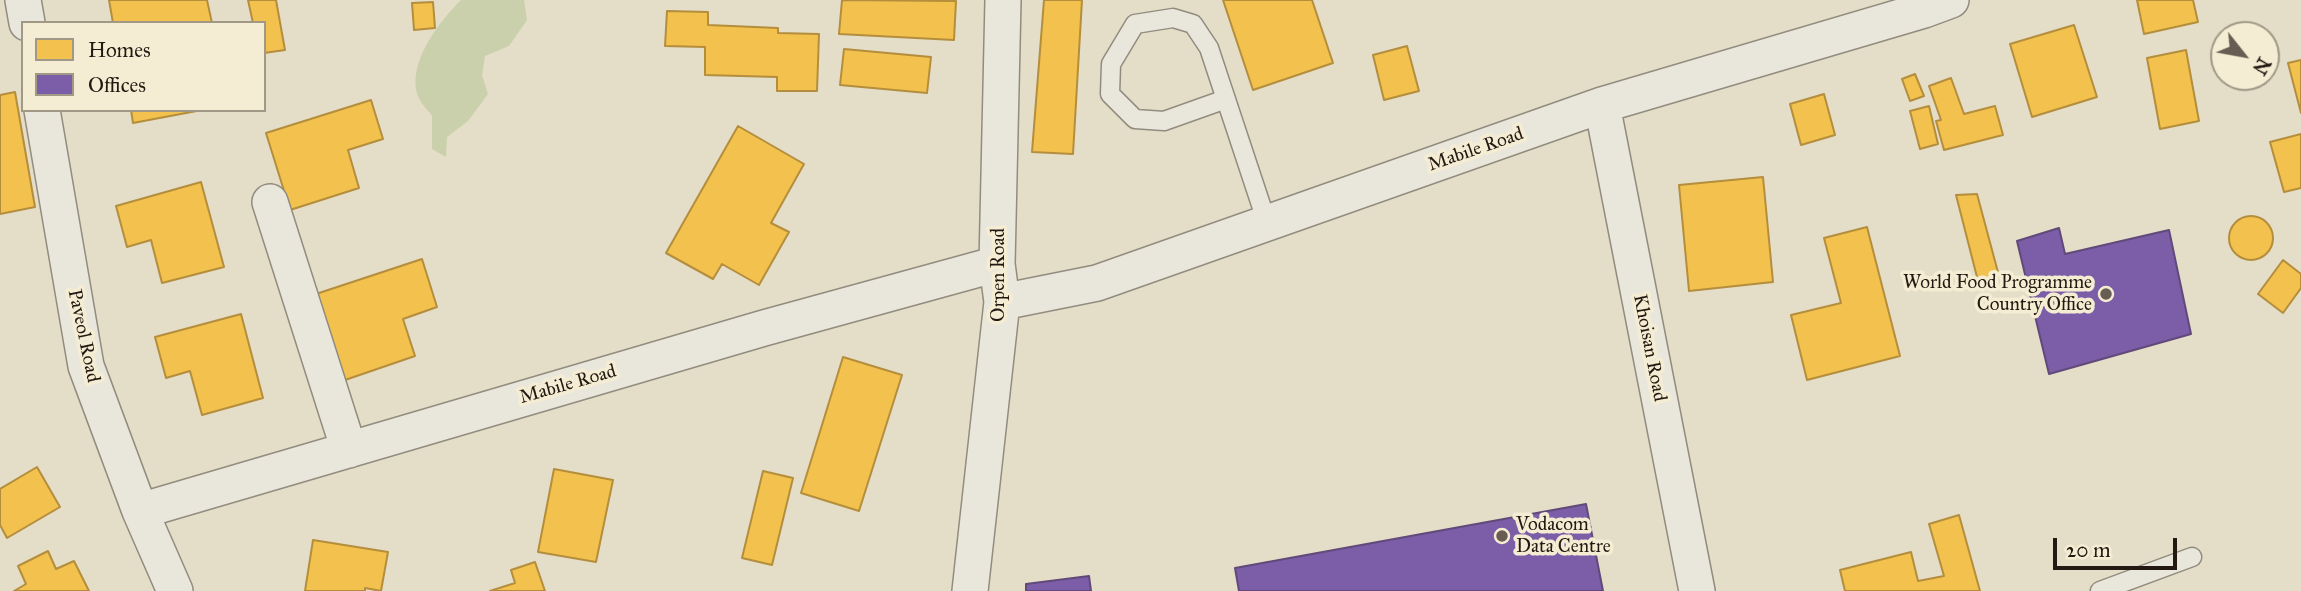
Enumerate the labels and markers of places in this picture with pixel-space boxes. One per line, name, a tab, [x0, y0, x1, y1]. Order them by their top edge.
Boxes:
place label: World Food Programme Country Office	[1903, 272, 2092, 316]
marker: World Food Programme Country Office	[2098, 286, 2114, 302]
place label: Vodacom Data Centre	[1516, 514, 1611, 558]
marker: Vodacom Data Centre	[1494, 528, 1510, 544]

